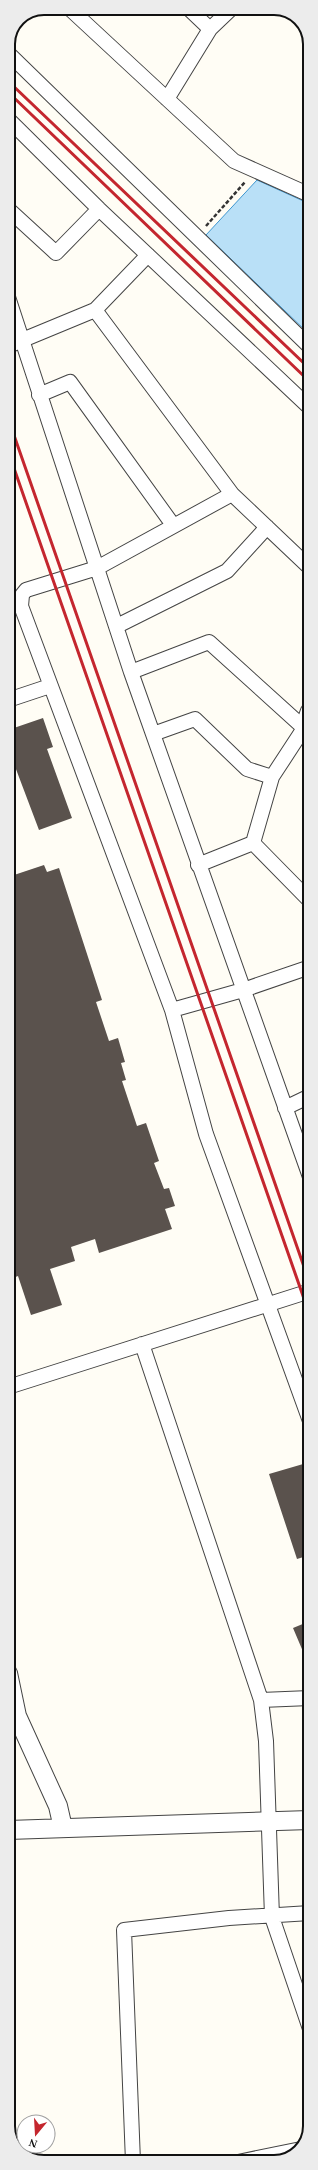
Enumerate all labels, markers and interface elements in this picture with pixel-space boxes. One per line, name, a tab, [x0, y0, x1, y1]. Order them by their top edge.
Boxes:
north arrow	[16, 2114, 56, 2154]
text: N	[27, 2137, 39, 2150]

